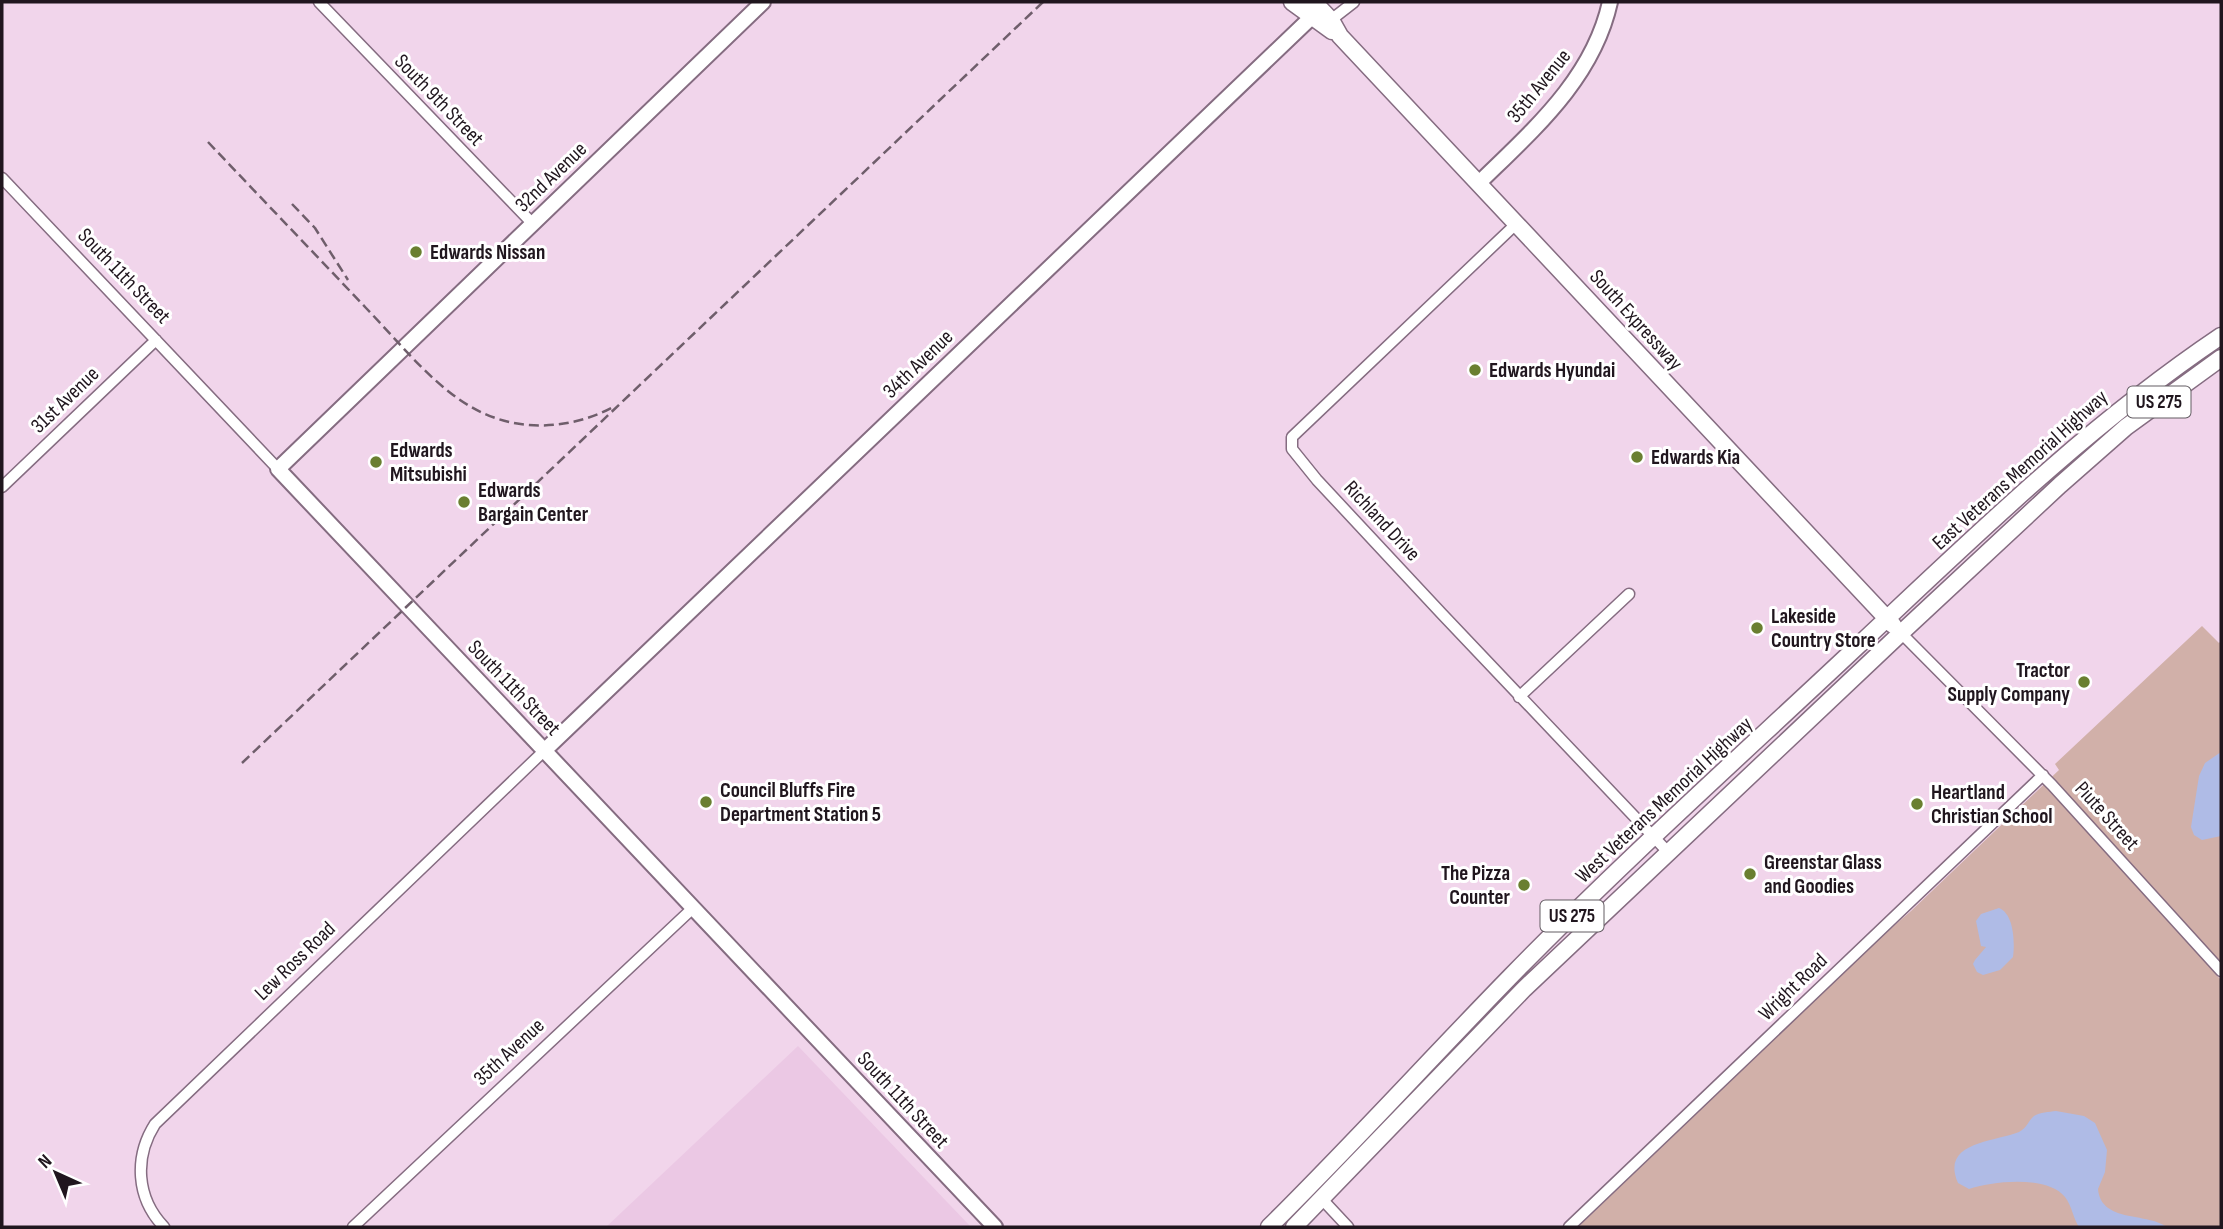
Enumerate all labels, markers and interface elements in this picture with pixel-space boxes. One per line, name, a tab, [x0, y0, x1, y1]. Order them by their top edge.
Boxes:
street label: 35th Avenue	[1502, 44, 1576, 128]
street label: South 9th Street	[389, 49, 489, 151]
street label: 32nd Avenue	[510, 137, 592, 217]
street label: South 11th Street	[72, 223, 176, 329]
place label: Edwards Nissan	[430, 240, 545, 265]
marker: Edwards Nissan	[408, 244, 424, 260]
street label: South Expressway	[1584, 264, 1688, 376]
street label: 34th Avenue	[878, 325, 958, 403]
place label: Edwards Hyundai	[1489, 358, 1615, 383]
street label: 31st Avenue	[26, 362, 104, 438]
marker: Edwards Hyundai	[1467, 362, 1483, 378]
street label: East Veterans Memorial Highway	[1927, 385, 2113, 555]
road number: US 275	[2128, 386, 2190, 418]
place label: Edwards Mitsubishi	[390, 438, 467, 487]
place label: Edwards Kia	[1651, 445, 1740, 470]
marker: Edwards Kia	[1629, 449, 1645, 465]
marker: Edwards Mitsubishi	[368, 454, 384, 470]
street label: Richland Drive	[1339, 476, 1425, 566]
place label: Edwards Bargain Center	[478, 478, 589, 527]
marker: Edwards Bargain Center	[456, 494, 472, 510]
place label: Lakeside Country Store	[1771, 604, 1876, 653]
marker: Lakeside Country Store	[1749, 620, 1765, 636]
street label: South 11th Street	[462, 635, 566, 741]
place label: Tractor Supply Company	[1948, 658, 2071, 707]
marker: Tractor Supply Company	[2076, 674, 2092, 690]
street label: West Veterans Memorial Highway	[1570, 712, 1758, 888]
street label: Piute Street	[2070, 776, 2144, 856]
place label: Council Bluffs Fire Department Station 5	[720, 778, 881, 827]
place label: Heartland Christian School	[1931, 780, 2053, 829]
marker: Council Bluffs Fire Department Station 5	[698, 794, 714, 810]
marker: Heartland Christian School	[1909, 796, 1925, 812]
place label: Greenstar Glass and Goodies	[1764, 850, 1882, 899]
place label: The Pizza Counter	[1441, 861, 1511, 910]
marker: Greenstar Glass and Goodies	[1742, 866, 1758, 882]
marker: The Pizza Counter	[1516, 877, 1532, 893]
road number: US 275	[1540, 900, 1604, 932]
street label: Lew Ross Road	[249, 916, 341, 1006]
street label: Wright Road	[1754, 948, 1832, 1026]
street label: 35th Avenue	[469, 1013, 549, 1091]
street label: South 11th Street	[852, 1047, 954, 1153]
north arrow	[21, 1138, 91, 1208]
text: N	[34, 1150, 57, 1174]

